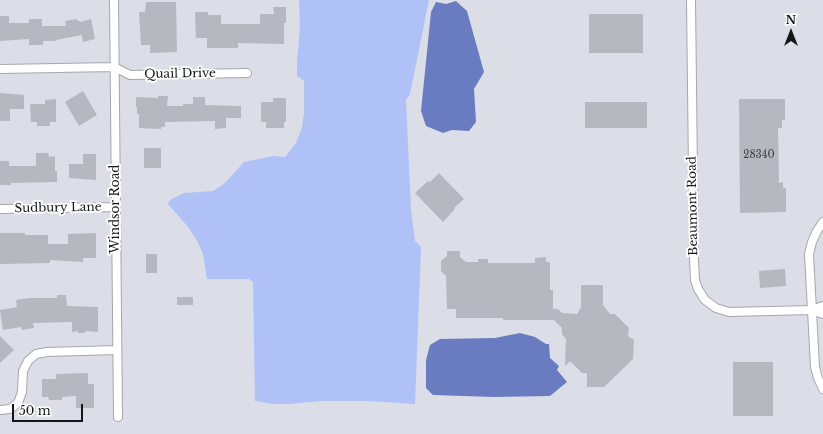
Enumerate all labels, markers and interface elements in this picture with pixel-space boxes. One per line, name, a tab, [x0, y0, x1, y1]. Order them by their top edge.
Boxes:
north arrow	[771, 12, 811, 52]
text: N	[786, 13, 796, 27]
street label: Quail Drive	[144, 66, 216, 82]
house number: 28340	[743, 149, 775, 161]
street label: Beaumont Road	[685, 156, 701, 256]
street label: Windsor Road	[109, 165, 123, 253]
street label: Sudbury Lane	[14, 200, 102, 216]
scale bar	[14, 396, 85, 422]
text: 50 m	[19, 403, 51, 418]

